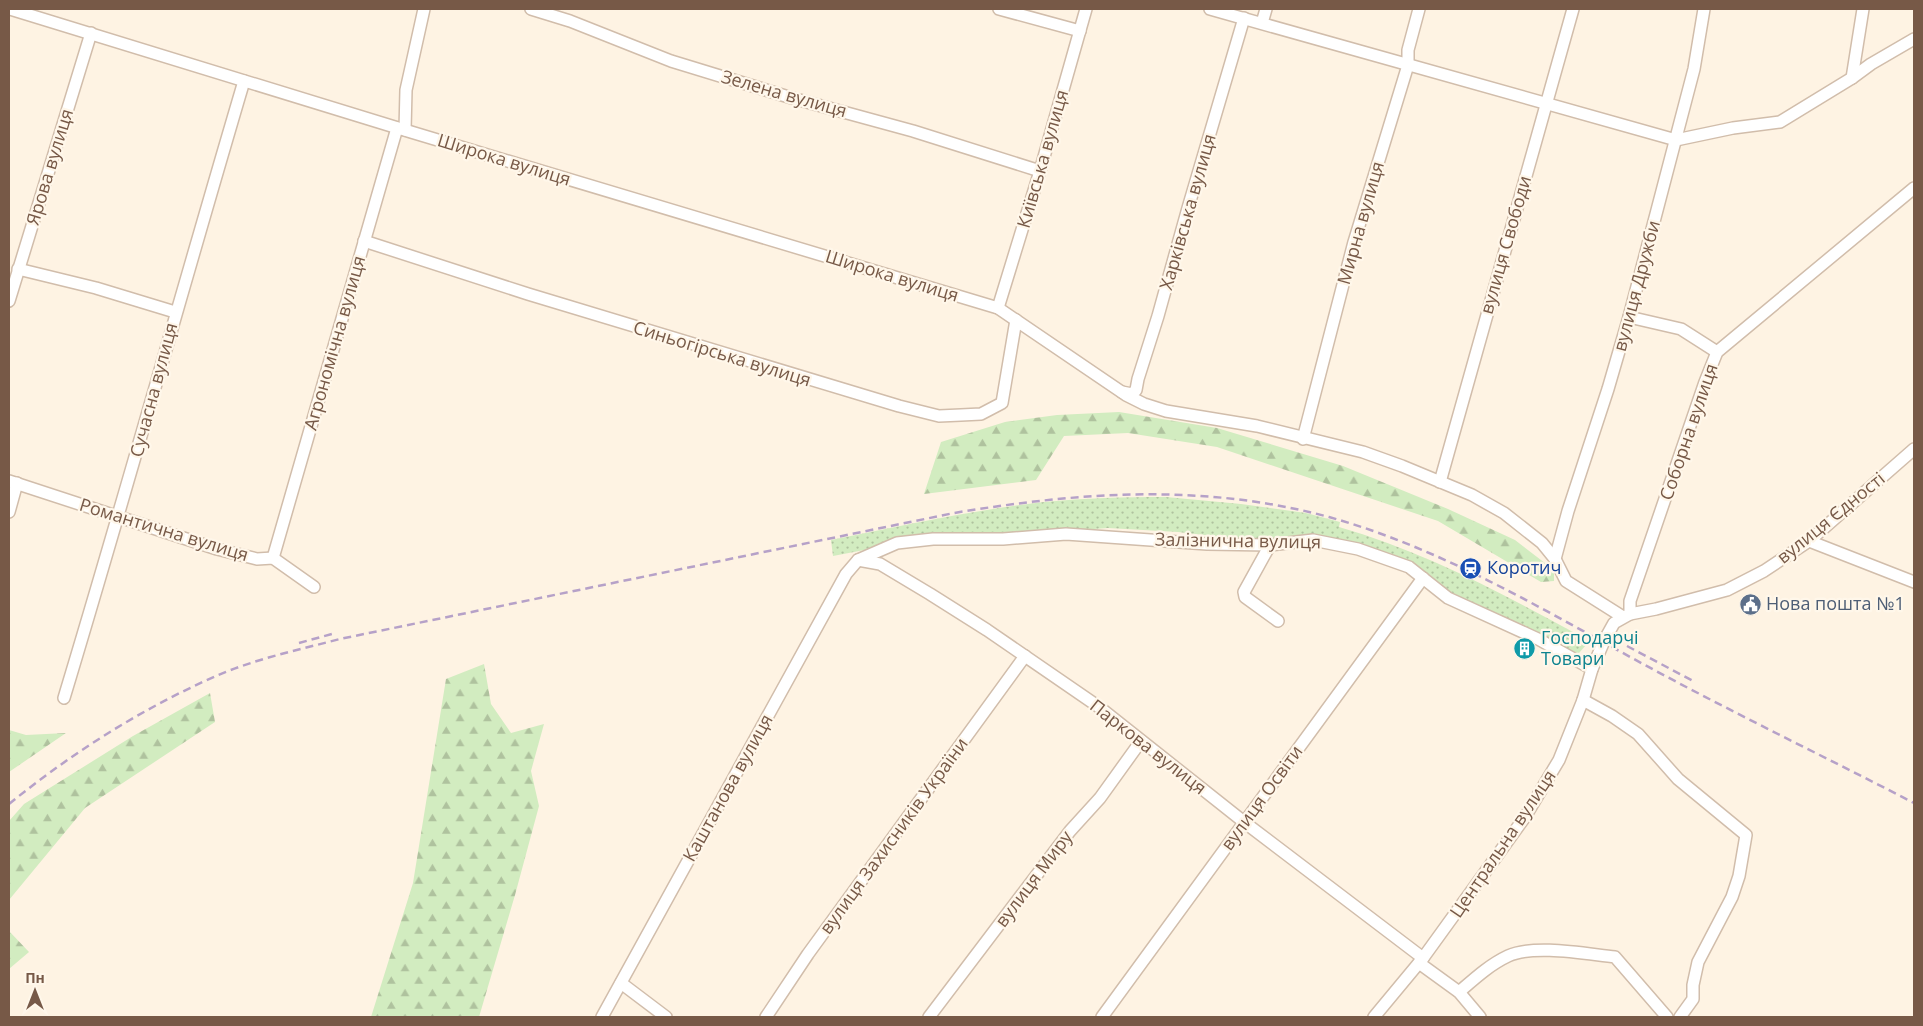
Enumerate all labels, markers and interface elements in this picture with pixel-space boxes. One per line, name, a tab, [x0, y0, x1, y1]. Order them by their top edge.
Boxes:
street label: Зелена вулиця	[719, 64, 850, 122]
street label: Київська вулиця	[1011, 87, 1073, 231]
street label: Ярова вулиця	[20, 106, 78, 228]
street label: Широка вулиця	[435, 127, 574, 191]
street label: Харківська вулиця	[1153, 131, 1221, 292]
street label: Мирна вулиця	[1331, 158, 1389, 287]
street label: вулиця Свободи	[1474, 173, 1536, 317]
street label: вулиця Дружби	[1607, 218, 1665, 354]
street label: Широка вулиця	[823, 243, 962, 307]
street label: Агрономічна вулиця	[298, 253, 370, 433]
street label: Синьогірська вулиця	[631, 315, 814, 391]
street label: Сучасна вулиця	[124, 320, 183, 460]
street label: Соборна вулиця	[1653, 360, 1723, 503]
street label: вулиця Єдності	[1771, 466, 1889, 568]
street label: Романтична вулиця	[77, 492, 252, 566]
street label: Залізнична вулиця	[1155, 527, 1321, 553]
place label: Коротич	[1487, 555, 1562, 579]
station icon: Коротич	[1459, 556, 1483, 580]
place label: Нова пошта №1	[1766, 591, 1905, 615]
public building icon: Нова пошта №1	[1738, 592, 1762, 616]
place label: Господарчі Товари	[1541, 625, 1639, 670]
building icon: Господарчі Товари	[1513, 636, 1537, 660]
street label: Паркова вулиця	[1085, 693, 1212, 799]
street label: Каштанова вулиця	[677, 710, 778, 866]
street label: вулиця Захисників України	[814, 732, 973, 939]
street label: вулиця Освіти	[1215, 740, 1307, 855]
street label: Центральна вулиця	[1444, 765, 1561, 922]
street label: вулиця Миру	[989, 825, 1078, 931]
north arrow	[10, 966, 60, 1016]
text: Пн	[25, 968, 45, 987]

